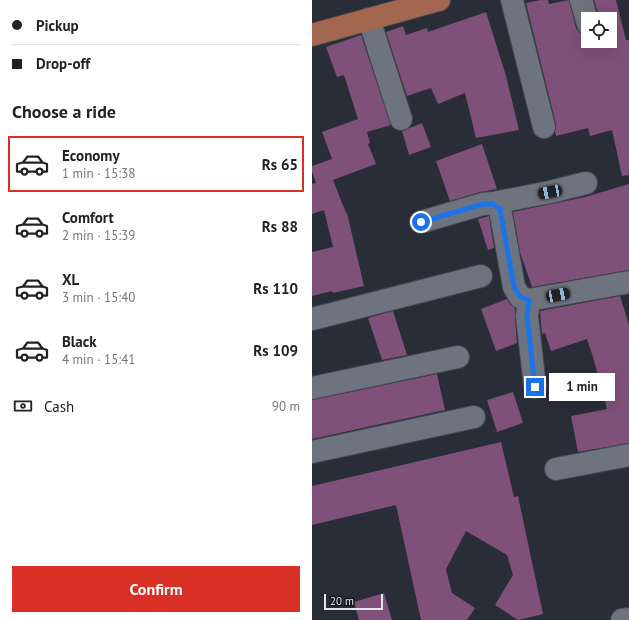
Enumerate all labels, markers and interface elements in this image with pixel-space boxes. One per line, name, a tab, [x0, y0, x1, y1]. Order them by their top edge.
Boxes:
map controls	[581, 12, 617, 48]
button: locate	[581, 12, 617, 48]
text: Pickup	[36, 16, 79, 35]
text: Drop-off	[36, 54, 90, 73]
text: Choose a ride	[12, 100, 116, 123]
icon: car	[14, 146, 50, 182]
text: Economy	[62, 146, 120, 165]
text: Rs 65	[262, 155, 298, 174]
text: 1 min · 15:38	[62, 165, 135, 182]
car	[537, 184, 563, 200]
icon: car	[14, 208, 50, 244]
text: Comfort	[62, 208, 114, 227]
route start	[412, 213, 430, 231]
text: Rs 88	[262, 217, 298, 236]
text: 2 min · 15:39	[62, 227, 135, 244]
icon: car	[14, 270, 50, 306]
text: XL	[62, 270, 79, 289]
text: Rs 110	[253, 279, 298, 298]
car	[545, 287, 571, 303]
text: 3 min · 15:40	[62, 289, 135, 306]
icon: car	[14, 332, 50, 368]
text: Black	[62, 332, 97, 351]
text: Rs 109	[253, 341, 298, 360]
text: 4 min · 15:41	[62, 351, 135, 368]
callout: 1 min	[549, 373, 615, 401]
route end	[526, 378, 544, 396]
text: 1 min	[566, 378, 598, 395]
icon: cash	[12, 395, 34, 417]
text: Cash	[44, 397, 74, 416]
text: 90 m	[272, 398, 300, 415]
button: Confirm	[12, 566, 300, 612]
scale bar	[324, 592, 383, 611]
text: 20 m	[330, 594, 354, 608]

